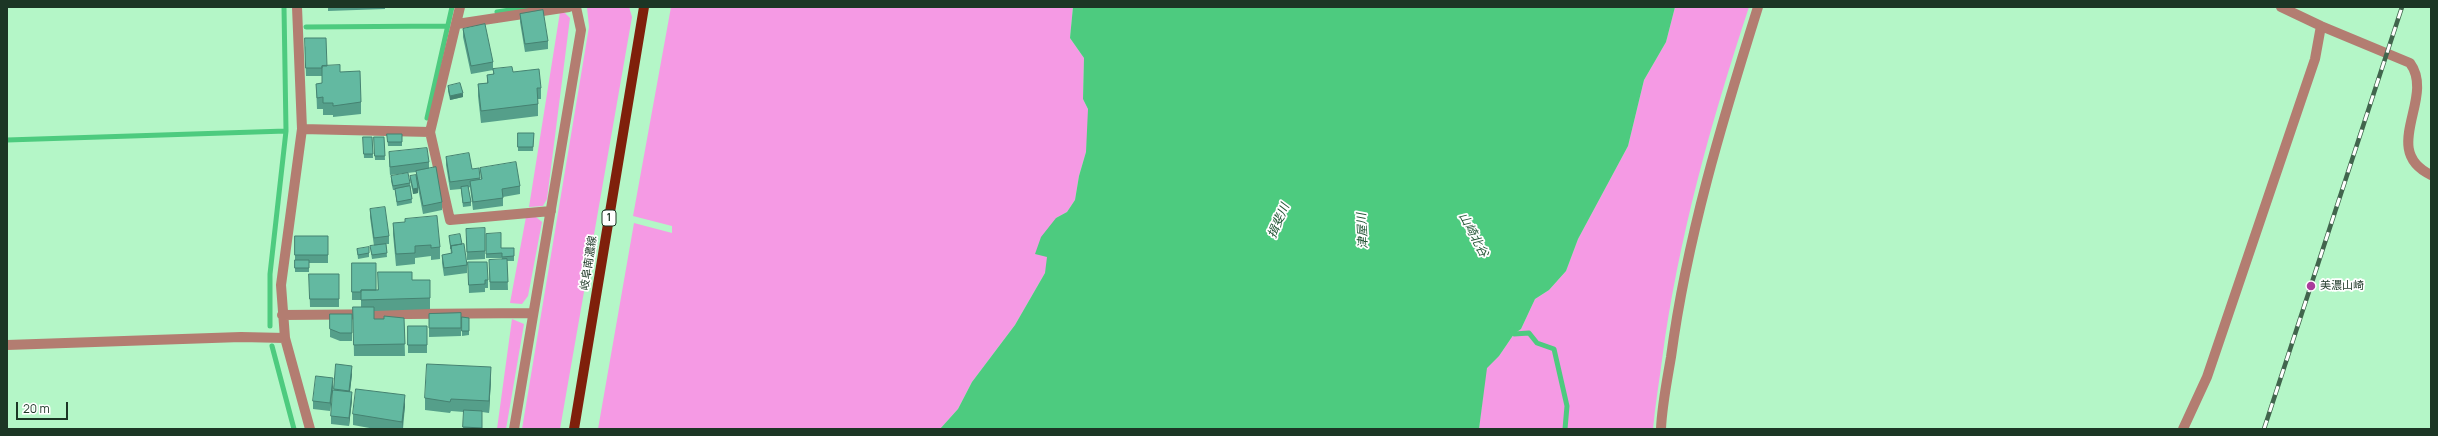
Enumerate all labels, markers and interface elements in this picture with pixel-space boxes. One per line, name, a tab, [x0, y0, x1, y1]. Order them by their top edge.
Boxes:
water label: 揖斐川	[1265, 202, 1293, 240]
road number: 1	[602, 210, 616, 226]
water label: 山崎北谷	[1455, 210, 1491, 260]
water label: 津屋川	[1355, 213, 1371, 249]
street label: 岐阜南濃線	[578, 235, 600, 291]
place label: 美濃山崎	[2320, 279, 2364, 293]
marker: 美濃山崎	[2305, 280, 2317, 292]
scale bar	[18, 394, 70, 420]
text: 20 m	[23, 400, 50, 417]

